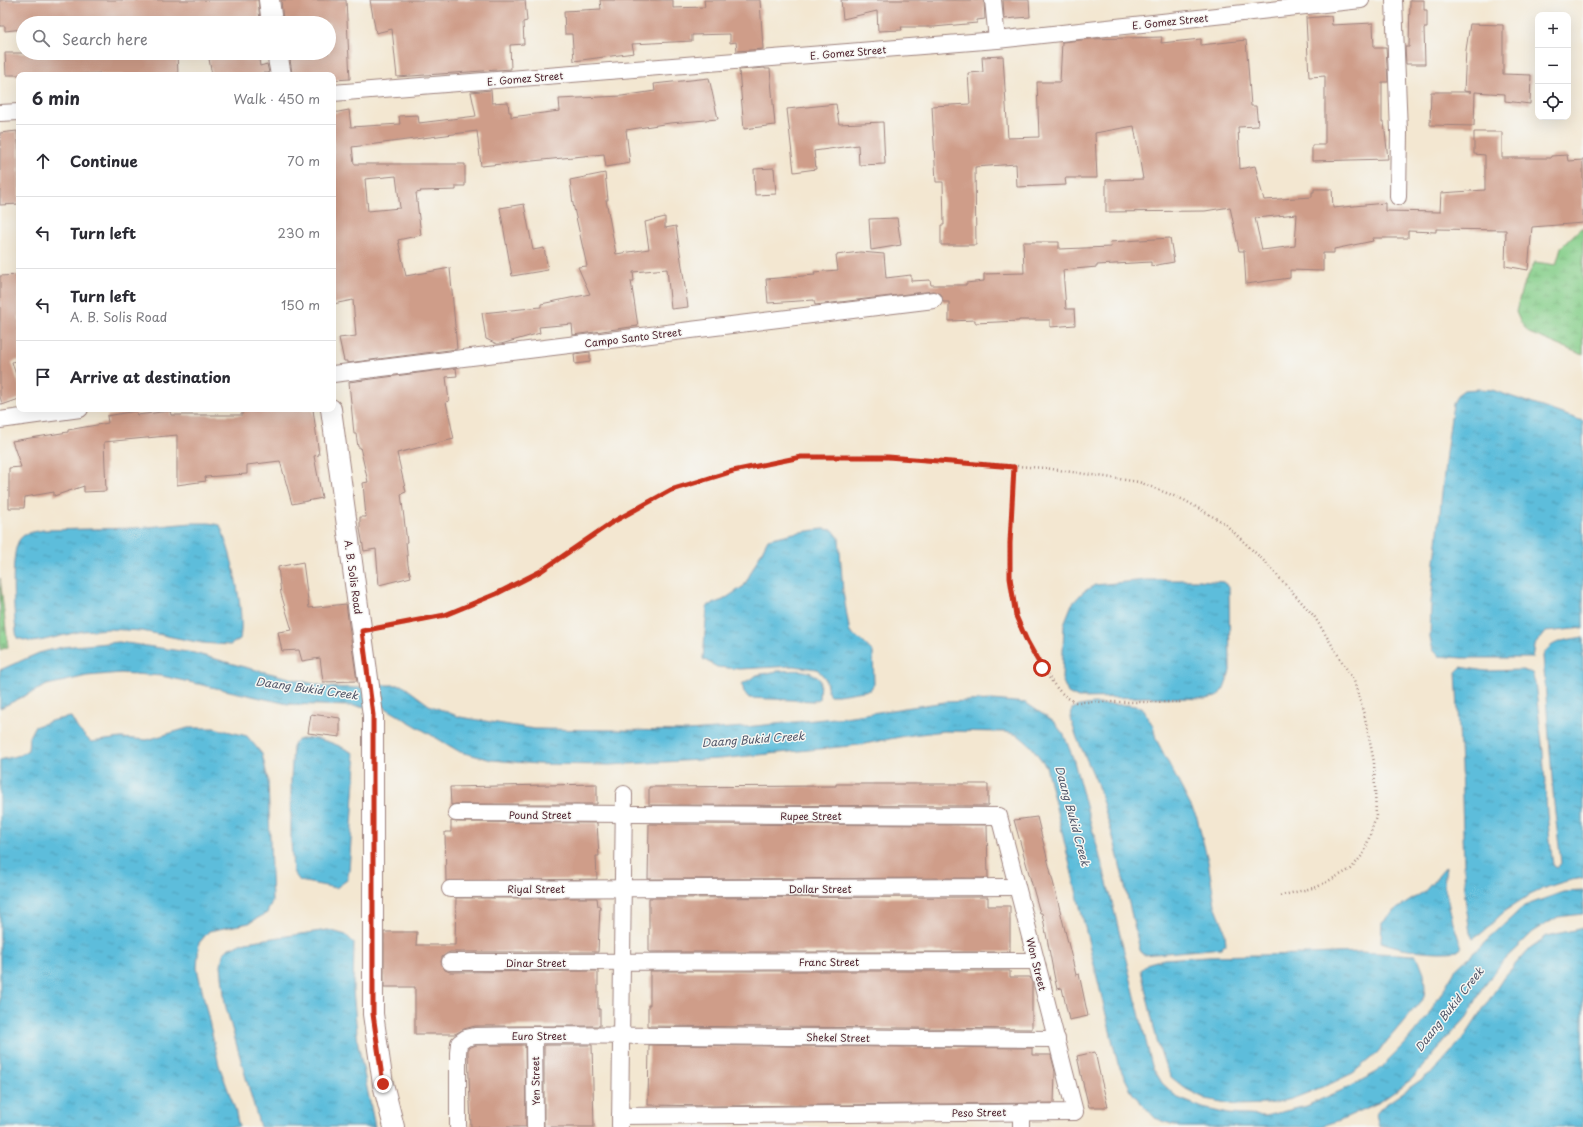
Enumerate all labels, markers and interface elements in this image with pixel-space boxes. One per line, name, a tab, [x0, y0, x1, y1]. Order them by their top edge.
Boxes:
street label: E. Gomez Street	[1131, 10, 1209, 32]
map controls	[1535, 12, 1571, 120]
button: +	[1535, 12, 1571, 48]
search box	[16, 16, 336, 60]
icon: search	[30, 27, 52, 49]
text: Search here	[62, 27, 148, 50]
street label: E. Gomez Street	[809, 41, 887, 63]
button: −	[1535, 48, 1571, 84]
street label: E. Gomez Street	[486, 67, 564, 89]
button: locate	[1535, 84, 1571, 120]
text: 6 min	[32, 85, 80, 111]
text: Walk · 450 m	[234, 89, 320, 108]
text: Continue	[70, 149, 138, 172]
icon: ahead	[32, 150, 54, 172]
text: 70 m	[287, 151, 320, 170]
text: Turn left	[70, 221, 136, 244]
icon: left	[32, 222, 54, 244]
text: 230 m	[278, 223, 320, 242]
text: Turn left	[70, 284, 136, 307]
icon: left	[32, 294, 54, 316]
text: 150 m	[281, 295, 320, 314]
text: A. B. Solis Road	[70, 307, 167, 326]
street label: Campo Santo Street	[584, 324, 682, 350]
text: Arrive at destination	[70, 365, 231, 388]
icon: arrive	[32, 366, 54, 388]
street label: A. B. Solis Road	[341, 539, 367, 615]
route start	[1033, 659, 1051, 677]
water label: Daang Bukid Creek	[255, 672, 361, 704]
water label: Daang Bukid Creek	[701, 727, 806, 751]
water label: Daang Bukid Creek	[1051, 764, 1095, 869]
street label: Pound Street	[509, 807, 571, 822]
street label: Rupee Street	[780, 808, 842, 823]
street label: Riyal Street	[507, 881, 565, 897]
street label: Dollar Street	[788, 881, 852, 896]
street label: Won Street	[1023, 936, 1051, 992]
street label: Franc Street	[799, 954, 859, 969]
street label: Dinar Street	[506, 955, 566, 970]
water label: Daang Bukid Creek	[1411, 962, 1488, 1055]
street label: Euro Street	[512, 1028, 566, 1043]
street label: Shekel Street	[806, 1029, 870, 1045]
street label: Yen Street	[527, 1056, 543, 1106]
route end	[374, 1075, 392, 1093]
street label: Peso Street	[952, 1104, 1006, 1120]

